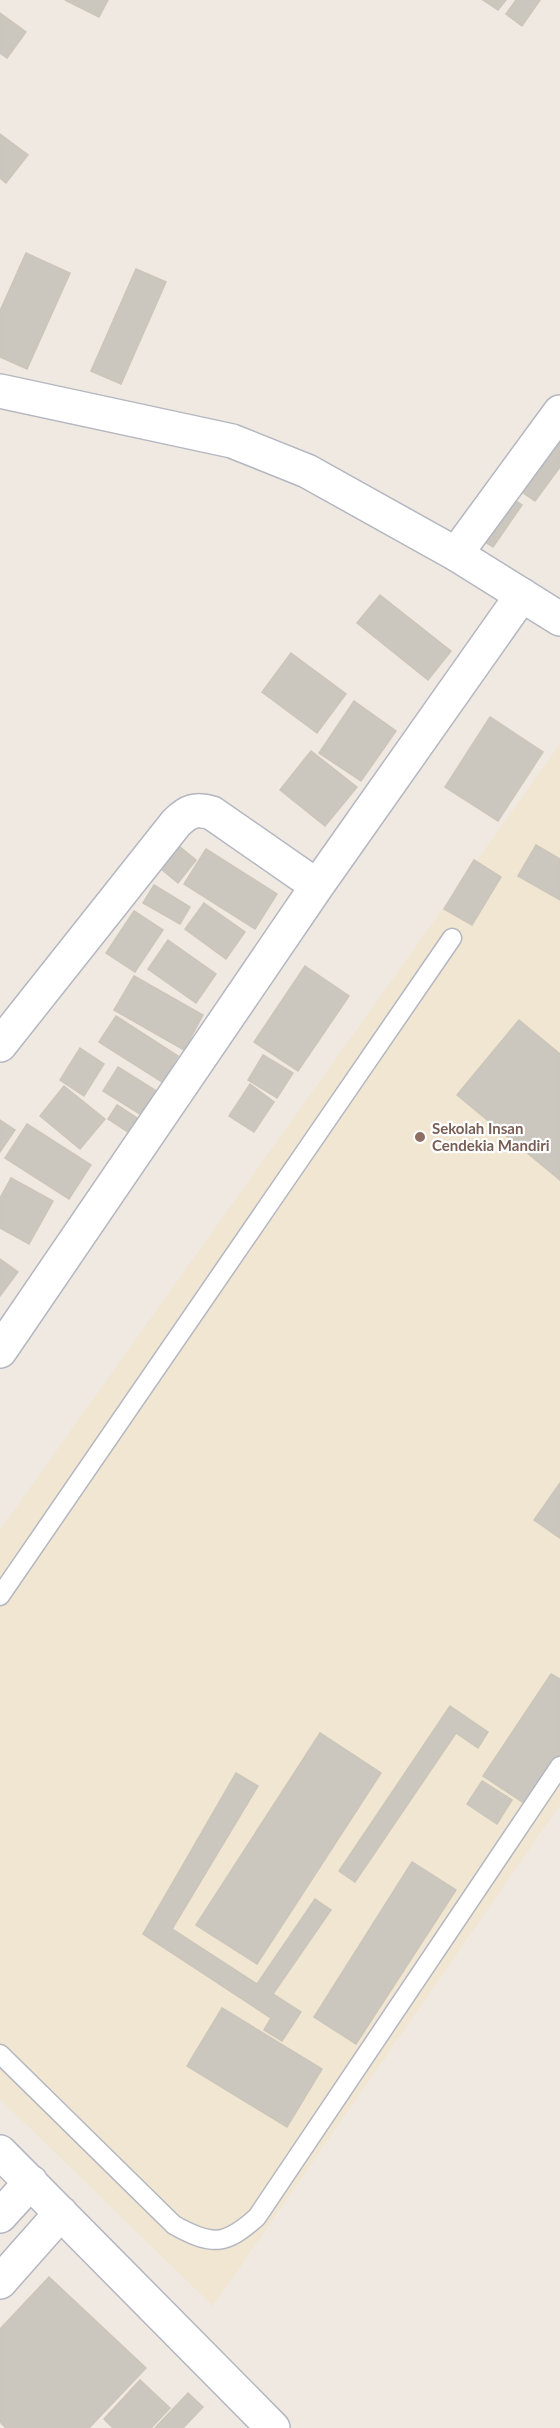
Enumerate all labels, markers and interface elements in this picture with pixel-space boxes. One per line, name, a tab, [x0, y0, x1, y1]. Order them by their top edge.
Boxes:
place label: Sekolah Insan Cendekia Mandiri	[432, 1119, 550, 1154]
marker: Sekolah Insan Cendekia Mandiri	[413, 1130, 427, 1144]

